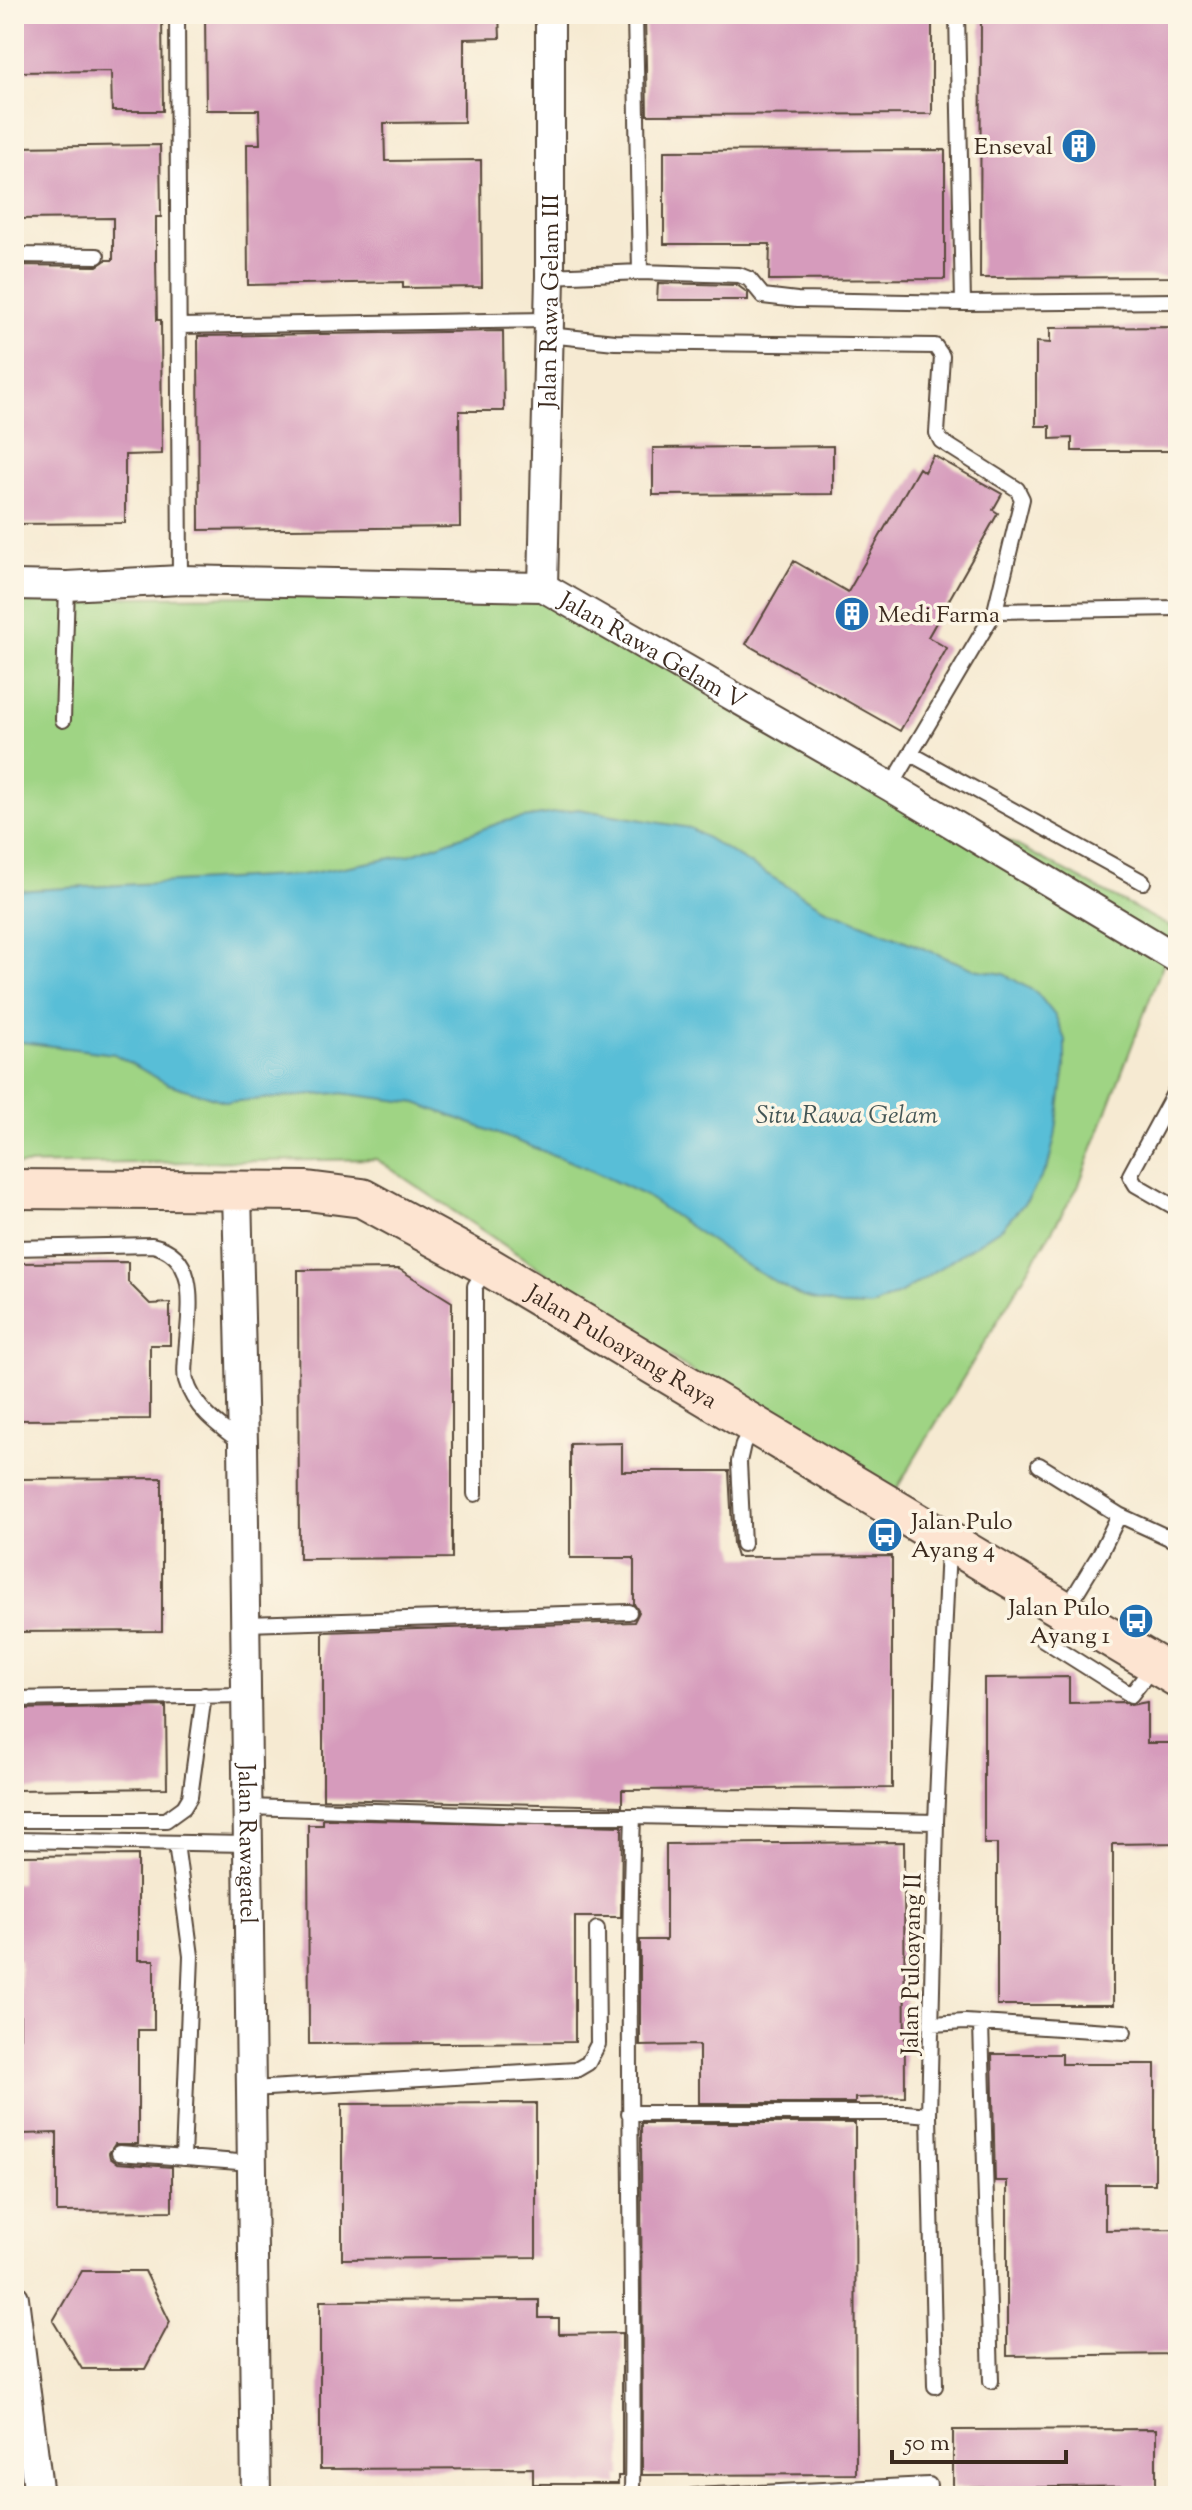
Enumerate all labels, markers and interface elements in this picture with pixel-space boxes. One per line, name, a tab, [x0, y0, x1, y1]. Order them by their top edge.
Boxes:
building icon: Enseval	[1060, 127, 1098, 165]
place label: Enseval	[974, 131, 1053, 165]
street label: Jalan Rawa Gelam III	[532, 194, 569, 411]
street label: Jalan Rawa Gelam V	[551, 584, 751, 719]
building icon: Medi Farma	[833, 595, 871, 633]
place label: Medi Farma	[878, 599, 1000, 633]
water label: Situ Rawa Gelam	[756, 1098, 938, 1135]
street label: Jalan Puloayang Raya	[517, 1277, 723, 1418]
place label: Jalan Pulo Ayang 4	[909, 1506, 1013, 1568]
bus stop icon: Jalan Pulo Ayang 4	[866, 1516, 904, 1554]
place label: Jalan Pulo Ayang 1	[1006, 1592, 1110, 1654]
bus stop icon: Jalan Pulo Ayang 1	[1117, 1602, 1155, 1640]
street label: Jalan Rawagatel	[228, 1762, 264, 1925]
street label: Jalan Puloayang II	[894, 1873, 932, 2057]
scale bar	[892, 2414, 1066, 2464]
text: 50 m	[902, 2427, 950, 2461]

